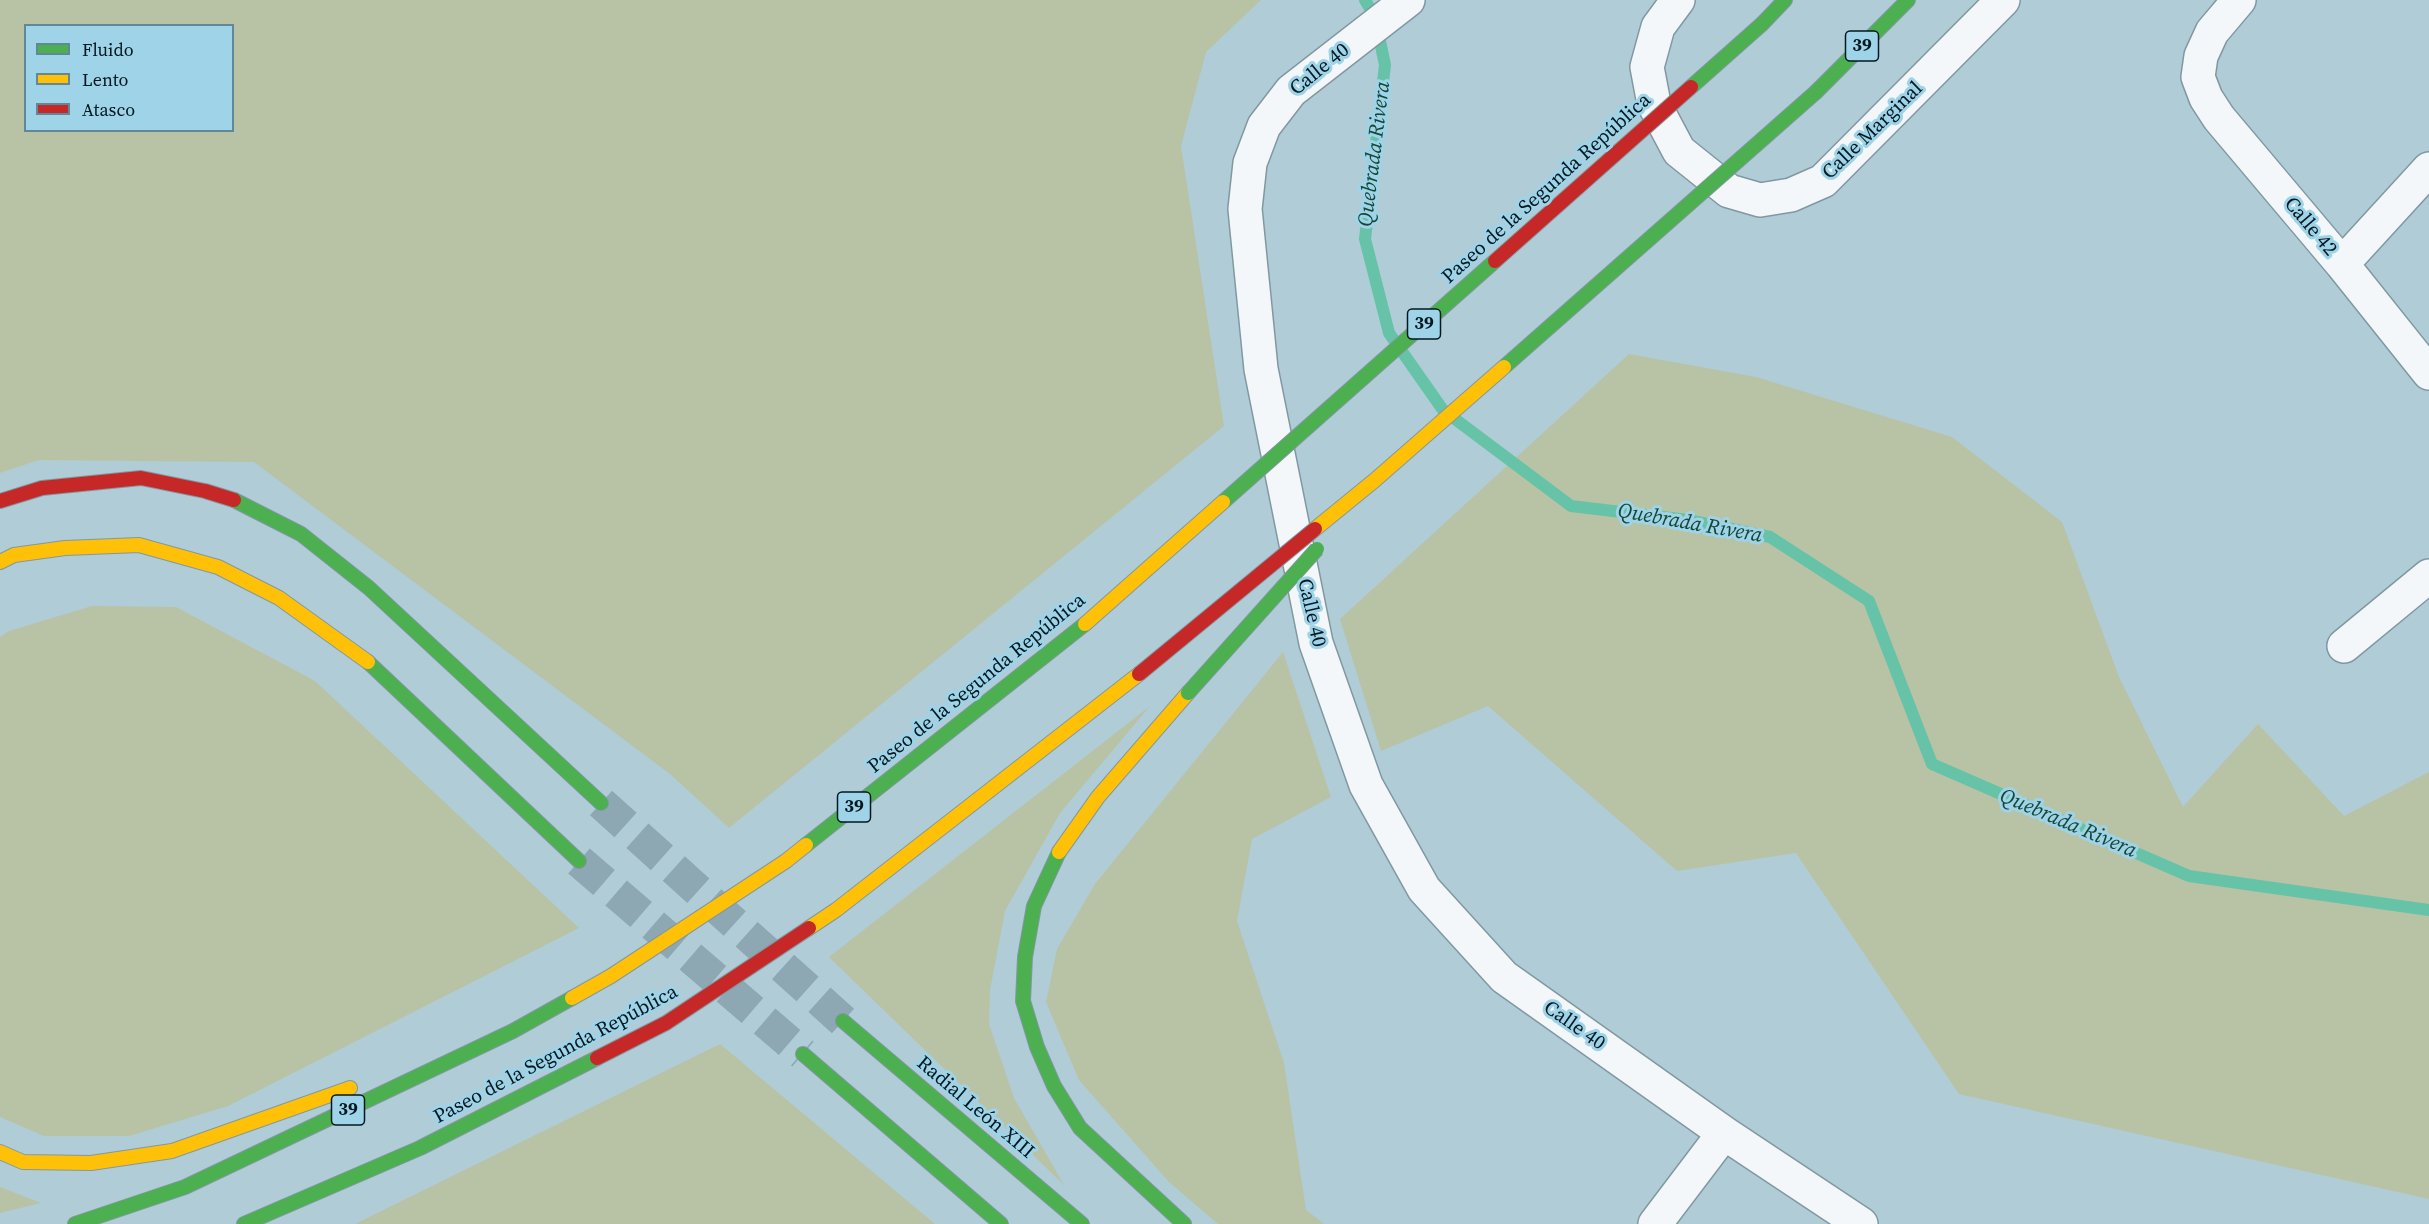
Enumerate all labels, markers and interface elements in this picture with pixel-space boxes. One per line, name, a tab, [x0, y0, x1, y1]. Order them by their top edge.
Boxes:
legend	[24, 24, 234, 132]
road number: 39	[1846, 31, 1878, 61]
text: Fluido	[82, 37, 134, 62]
street label: Calle 40	[1285, 39, 1355, 101]
text: Lento	[82, 67, 128, 92]
street label: Calle Marginal	[1818, 77, 1928, 185]
water label: Quebrada Rivera	[1354, 80, 1396, 228]
street label: Paseo de la Segunda República	[1438, 89, 1656, 289]
text: Atasco	[82, 97, 135, 122]
street label: Calle 42	[2278, 193, 2342, 261]
road number: 39	[1408, 309, 1440, 339]
water label: Quebrada Rivera	[1616, 499, 1764, 549]
street label: Calle 40	[1291, 576, 1331, 650]
street label: Paseo de la Segunda República	[863, 589, 1091, 779]
water label: Quebrada Rivera	[1996, 784, 2140, 864]
road number: 39	[838, 792, 870, 822]
street label: Paseo de la Segunda República	[430, 980, 682, 1130]
street label: Calle 40	[1539, 996, 1609, 1056]
street label: Radial León XIII	[911, 1052, 1039, 1164]
road number: 39	[332, 1095, 364, 1125]

